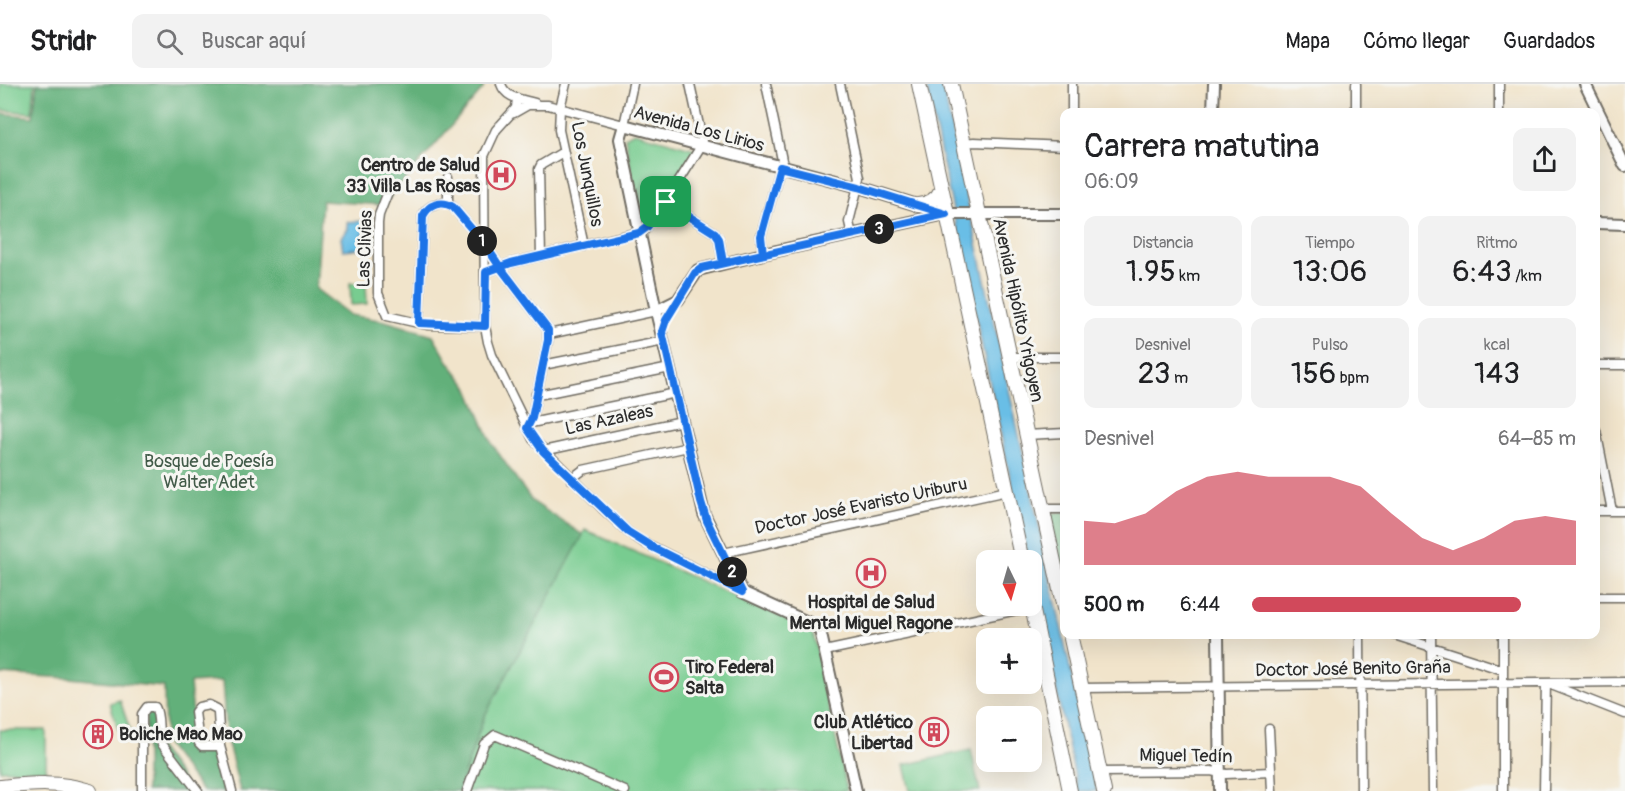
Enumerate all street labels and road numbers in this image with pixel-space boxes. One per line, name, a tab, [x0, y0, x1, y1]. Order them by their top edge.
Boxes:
street label: Avenida Los Lirios	[631, 101, 767, 157]
street label: Los Junquillos	[566, 119, 608, 229]
street label: Las Clivias	[352, 210, 378, 288]
street label: Avenida Hipólito Yrigoyen	[987, 216, 1049, 404]
street label: Las Azaleas	[563, 399, 655, 441]
street label: Doctor José Evaristo Uriburu	[753, 472, 969, 540]
street label: Doctor José Benito Graña	[1255, 656, 1451, 682]
street label: Miguel Tedín	[1139, 744, 1233, 768]

